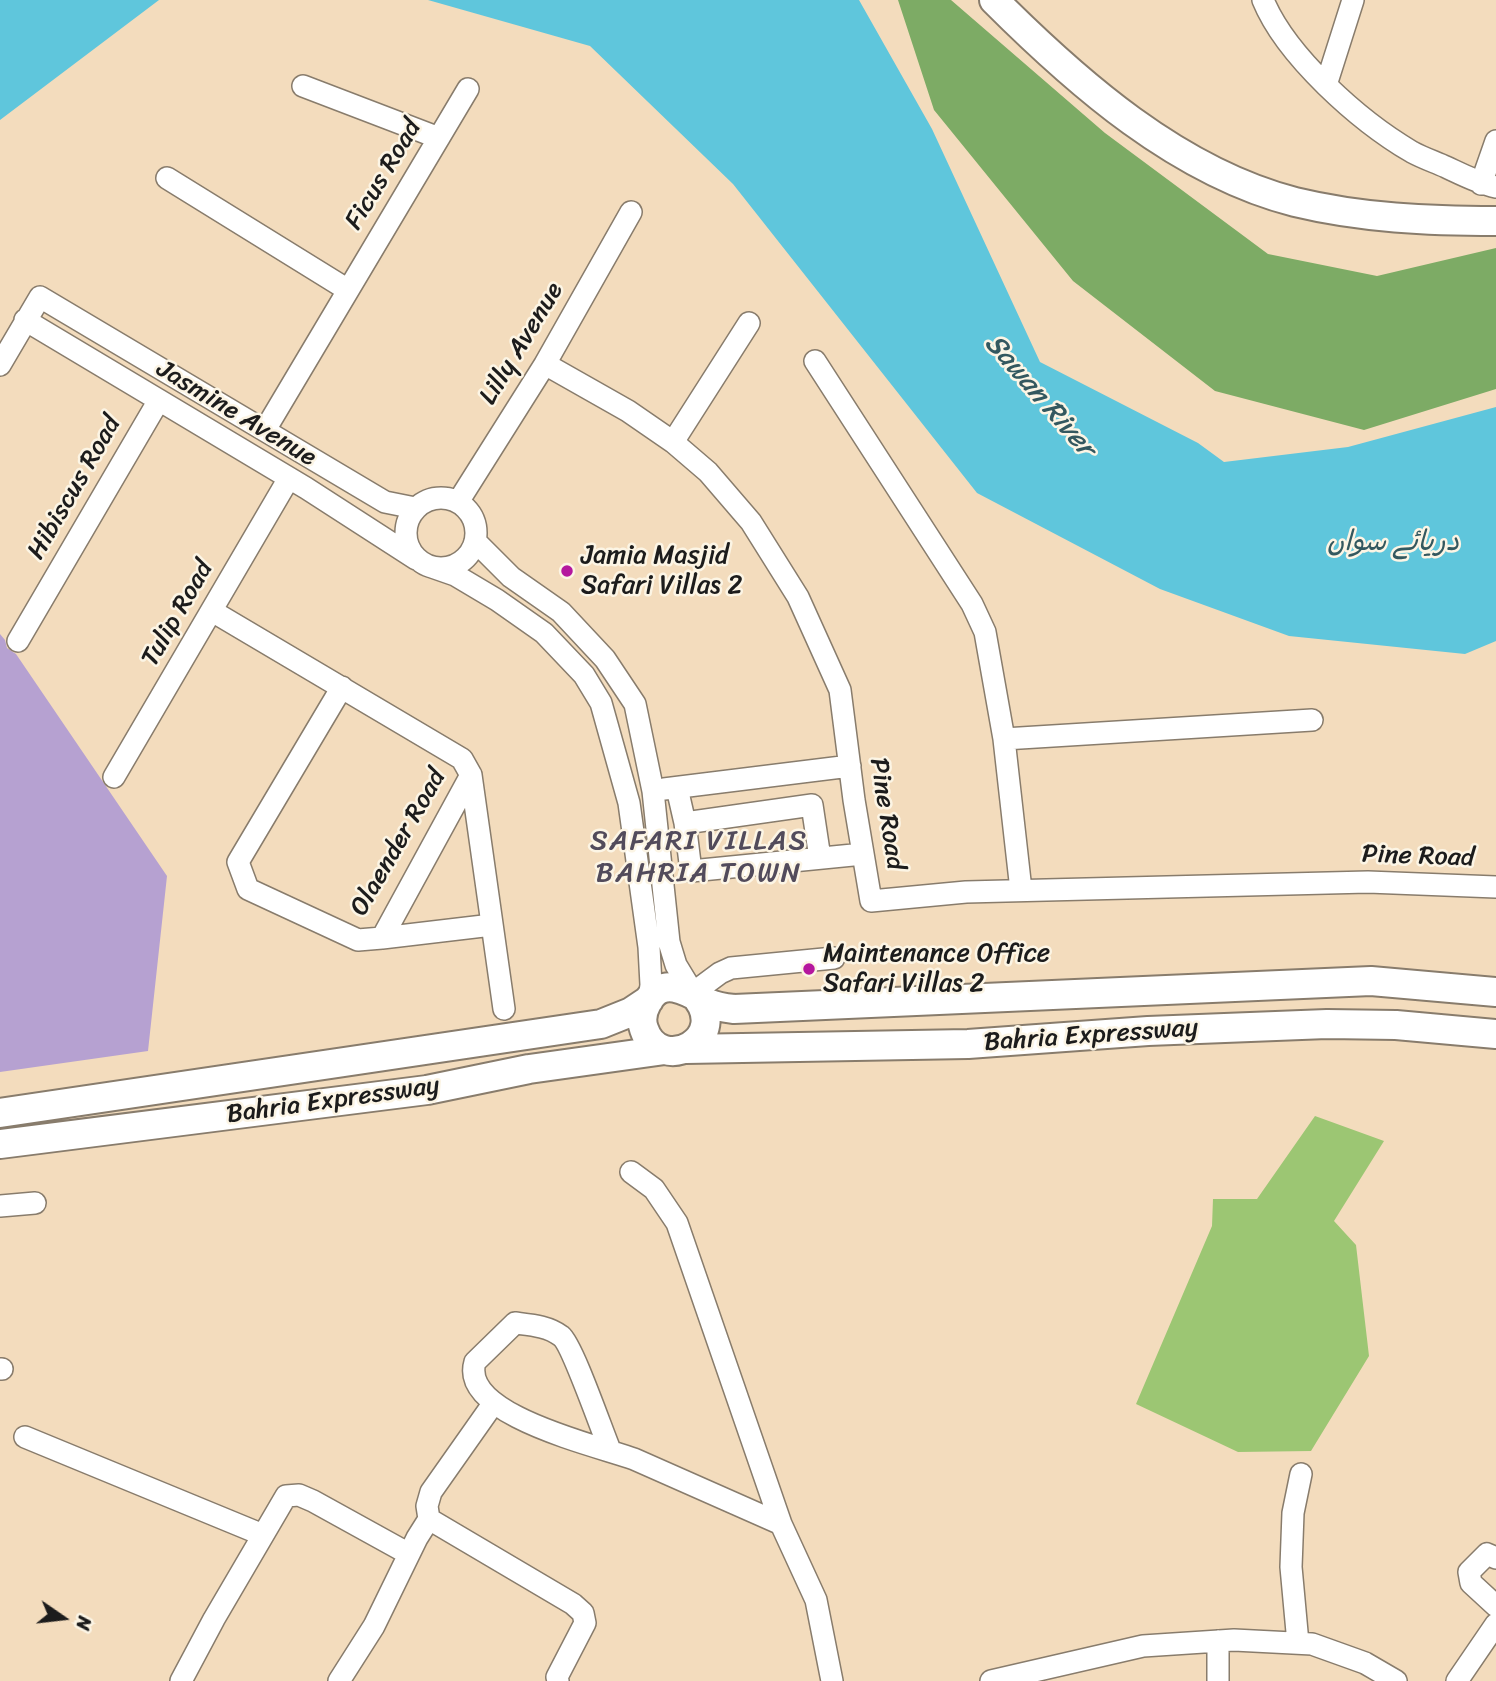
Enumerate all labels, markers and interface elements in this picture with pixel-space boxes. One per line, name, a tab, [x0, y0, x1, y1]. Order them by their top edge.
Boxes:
street label: Ficus Road	[339, 114, 429, 236]
street label: Lilly Avenue	[473, 277, 571, 411]
water label: Sawan River	[977, 328, 1101, 464]
street label: Jasmine Avenue	[150, 354, 322, 474]
street label: Hibiscus Road	[21, 411, 129, 565]
water label: دریائے سواں	[1327, 526, 1459, 560]
place label: Jamia Masjid Safari Villas 2	[581, 540, 742, 602]
street label: Tulip Road	[135, 556, 221, 672]
marker: Jamia Masjid Safari Villas 2	[559, 563, 575, 579]
street label: Pine Road	[862, 756, 910, 872]
street label: Olaender Road	[344, 764, 454, 922]
district label: SAFARI VILLAS BAHRIA TOWN	[592, 825, 806, 891]
street label: Pine Road	[1361, 839, 1475, 875]
place label: Maintenance Office Safari Villas 2	[823, 938, 1050, 1000]
marker: Maintenance Office Safari Villas 2	[801, 961, 817, 977]
street label: Bahria Expressway	[983, 1013, 1199, 1059]
street label: Bahria Expressway	[225, 1071, 441, 1131]
north arrow	[28, 1583, 98, 1653]
text: N	[66, 1613, 101, 1634]

